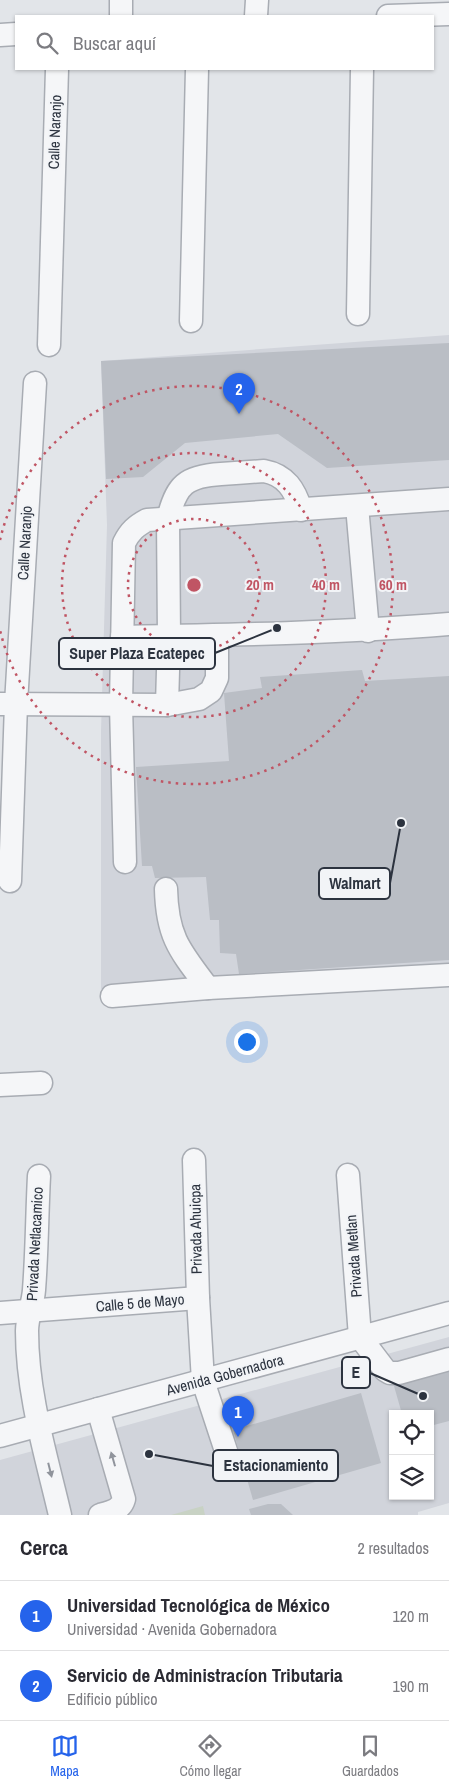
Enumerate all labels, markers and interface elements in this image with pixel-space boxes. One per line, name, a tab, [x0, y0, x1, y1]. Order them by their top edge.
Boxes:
search box	[15, 15, 434, 70]
icon: search	[33, 29, 61, 57]
text: Buscar aquí	[73, 30, 156, 56]
street label: Calle Naranjo	[43, 94, 66, 170]
pin: 2	[223, 373, 255, 414]
street label: Calle Naranjo	[12, 505, 37, 581]
text: 20 m	[246, 574, 274, 595]
text: 40 m	[312, 574, 340, 595]
text: 60 m	[379, 574, 407, 595]
centre of rings	[185, 576, 203, 594]
callout: Super Plaza Ecatepec	[59, 638, 215, 669]
text: Super Plaza Ecatepec	[69, 642, 205, 664]
callout: Walmart	[319, 868, 390, 899]
text: Walmart	[329, 872, 381, 894]
your location	[234, 1029, 260, 1055]
street label: Privada Ahuicpa	[184, 1184, 207, 1274]
street label: Privada Netlacamico	[21, 1186, 48, 1302]
street label: Privada Metlan	[340, 1214, 367, 1298]
street label: Calle 5 de Mayo	[95, 1288, 185, 1317]
street label: Avenida Gobernadora	[163, 1349, 286, 1401]
callout: E	[342, 1357, 370, 1388]
text: E	[352, 1361, 361, 1383]
pin: 1	[222, 1396, 254, 1437]
map controls	[389, 1410, 434, 1500]
button: locate	[389, 1410, 434, 1455]
callout: Estacionamiento	[213, 1450, 338, 1481]
one-way arrow	[108, 1451, 116, 1466]
text: Estacionamiento	[224, 1454, 329, 1476]
button: layers	[389, 1455, 434, 1500]
one-way arrow	[46, 1463, 54, 1478]
text: Cerca	[20, 1533, 68, 1562]
text: 2 resultados	[358, 1537, 429, 1559]
text: Universidad Tecnológica de México	[67, 1592, 330, 1618]
text: 1	[32, 1605, 40, 1627]
text: 120 m	[393, 1605, 429, 1627]
text: Universidad · Avenida Gobernadora	[67, 1618, 277, 1640]
text: Servicio de Administracíon Tributaria	[67, 1662, 343, 1688]
text: 2	[32, 1675, 40, 1697]
text: 190 m	[393, 1675, 429, 1697]
text: Edificio público	[67, 1688, 157, 1710]
tab: Mapa	[50, 1732, 79, 1780]
tab: Cómo llegar	[179, 1732, 241, 1780]
tab: Guardados	[342, 1732, 399, 1780]

